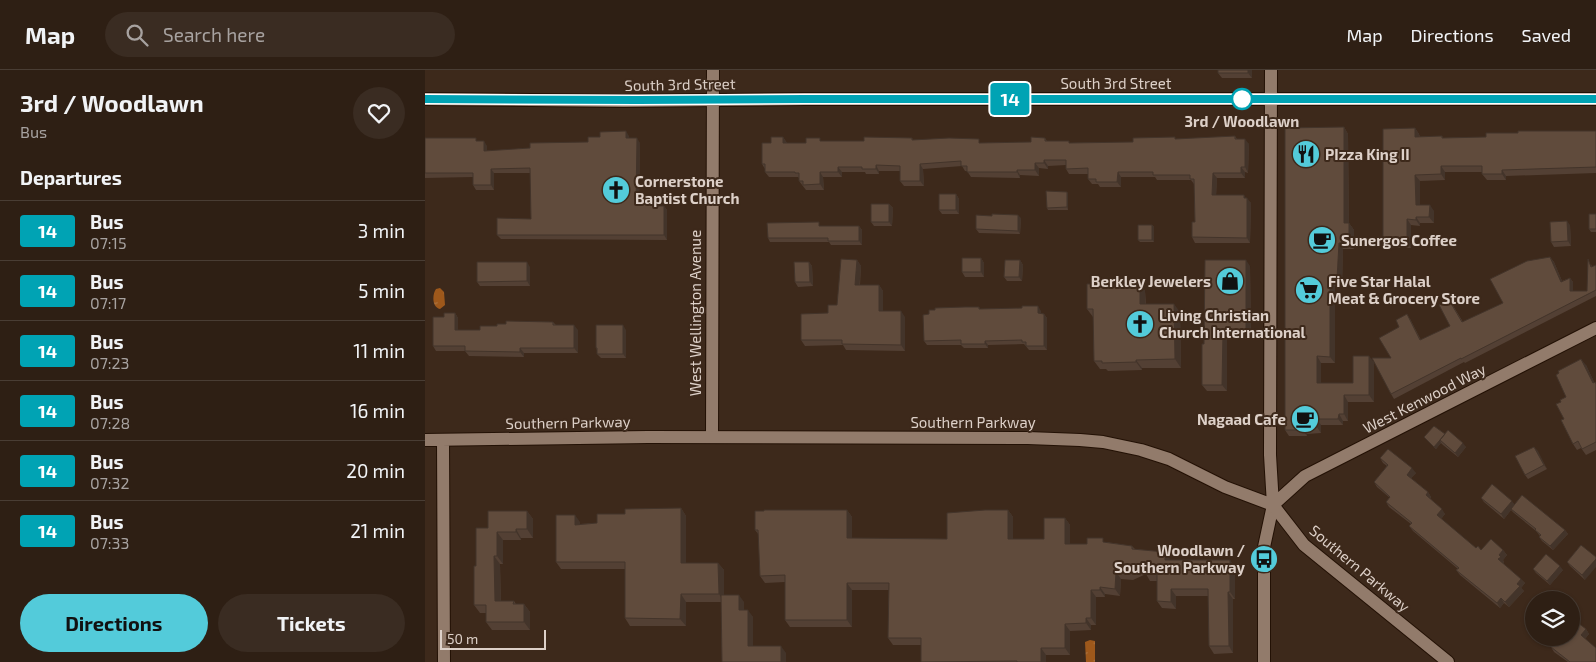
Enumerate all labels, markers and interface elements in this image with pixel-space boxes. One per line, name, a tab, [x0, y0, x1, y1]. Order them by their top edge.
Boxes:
search box	[105, 12, 455, 57]
text: Map	[25, 20, 75, 49]
icon: search	[123, 21, 151, 49]
text: Search here	[163, 23, 265, 46]
text: Map	[1346, 24, 1383, 46]
text: Directions	[1411, 24, 1494, 46]
text: Saved	[1522, 24, 1571, 46]
street label: South 3rd Street	[624, 74, 736, 94]
street label: South 3rd Street	[1060, 74, 1172, 92]
line badge: 14	[987, 83, 1033, 115]
button: heart	[353, 87, 405, 139]
text: 3rd / Woodlawn	[20, 88, 204, 117]
text: 14	[1000, 88, 1020, 110]
marker: 3rd / Woodlawn	[1231, 88, 1253, 110]
place label: 3rd / Woodlawn	[1185, 112, 1299, 130]
text: Bus	[20, 122, 47, 141]
restaurant icon: PIzza King II	[1291, 139, 1321, 169]
place label: PIzza King II	[1325, 145, 1410, 163]
text: Departures	[20, 166, 122, 189]
place label: Cornerstone Baptist Church	[635, 172, 739, 207]
church icon: Cornerstone Baptist Church	[601, 175, 631, 205]
text: Bus	[90, 210, 124, 233]
text: 3 min	[358, 219, 405, 242]
text: 14	[38, 220, 57, 242]
cafe icon: Sunergos Coffee	[1307, 225, 1337, 255]
street label: West Wellington Avenue	[686, 230, 704, 396]
place label: Sunergos Coffee	[1341, 231, 1457, 249]
text: 07:15	[90, 233, 127, 252]
shop icon: Berkley Jewelers	[1215, 266, 1245, 296]
text: Bus	[90, 270, 124, 293]
place label: Berkley Jewelers	[1091, 272, 1211, 291]
place label: Five Star Halal Meat & Grocery Store	[1328, 272, 1480, 308]
supermarket icon: Five Star Halal Meat & Grocery Store	[1294, 275, 1324, 305]
text: 5 min	[358, 279, 405, 302]
text: 14	[38, 280, 57, 302]
text: 07:17	[90, 293, 126, 312]
place label: Living Christian Church International	[1159, 306, 1306, 341]
church icon: Living Christian Church International	[1125, 309, 1155, 339]
text: Bus	[90, 330, 124, 353]
text: 11 min	[353, 339, 405, 362]
text: 14	[38, 340, 57, 362]
text: 07:23	[90, 353, 130, 372]
street label: West Kenwood Way	[1360, 359, 1488, 437]
text: Bus	[90, 390, 124, 413]
text: 16 min	[350, 399, 405, 422]
text: 14	[38, 400, 57, 422]
cafe icon: Nagaad Cafe	[1290, 404, 1320, 434]
place label: Nagaad Cafe	[1197, 410, 1286, 428]
street label: Southern Parkway	[505, 412, 631, 432]
text: 07:28	[90, 413, 130, 432]
street label: Southern Parkway	[910, 413, 1036, 431]
text: Bus	[90, 450, 124, 473]
text: 20 min	[346, 459, 405, 482]
text: 14	[38, 460, 57, 482]
text: 07:32	[90, 473, 130, 492]
text: Bus	[90, 510, 124, 533]
text: 21 min	[350, 519, 405, 542]
text: 14	[38, 520, 57, 542]
street label: Southern Parkway	[1306, 521, 1414, 615]
text: 07:33	[90, 533, 129, 552]
place label: Woodlawn / Southern Parkway	[1114, 541, 1245, 577]
bus stop icon: Woodlawn / Southern Parkway	[1249, 544, 1279, 574]
map controls	[1525, 591, 1580, 646]
button: layers	[1525, 591, 1580, 646]
button: Directions	[20, 594, 208, 652]
button: Tickets	[218, 594, 405, 652]
scale bar	[440, 627, 546, 650]
text: 50 m	[447, 630, 478, 647]

